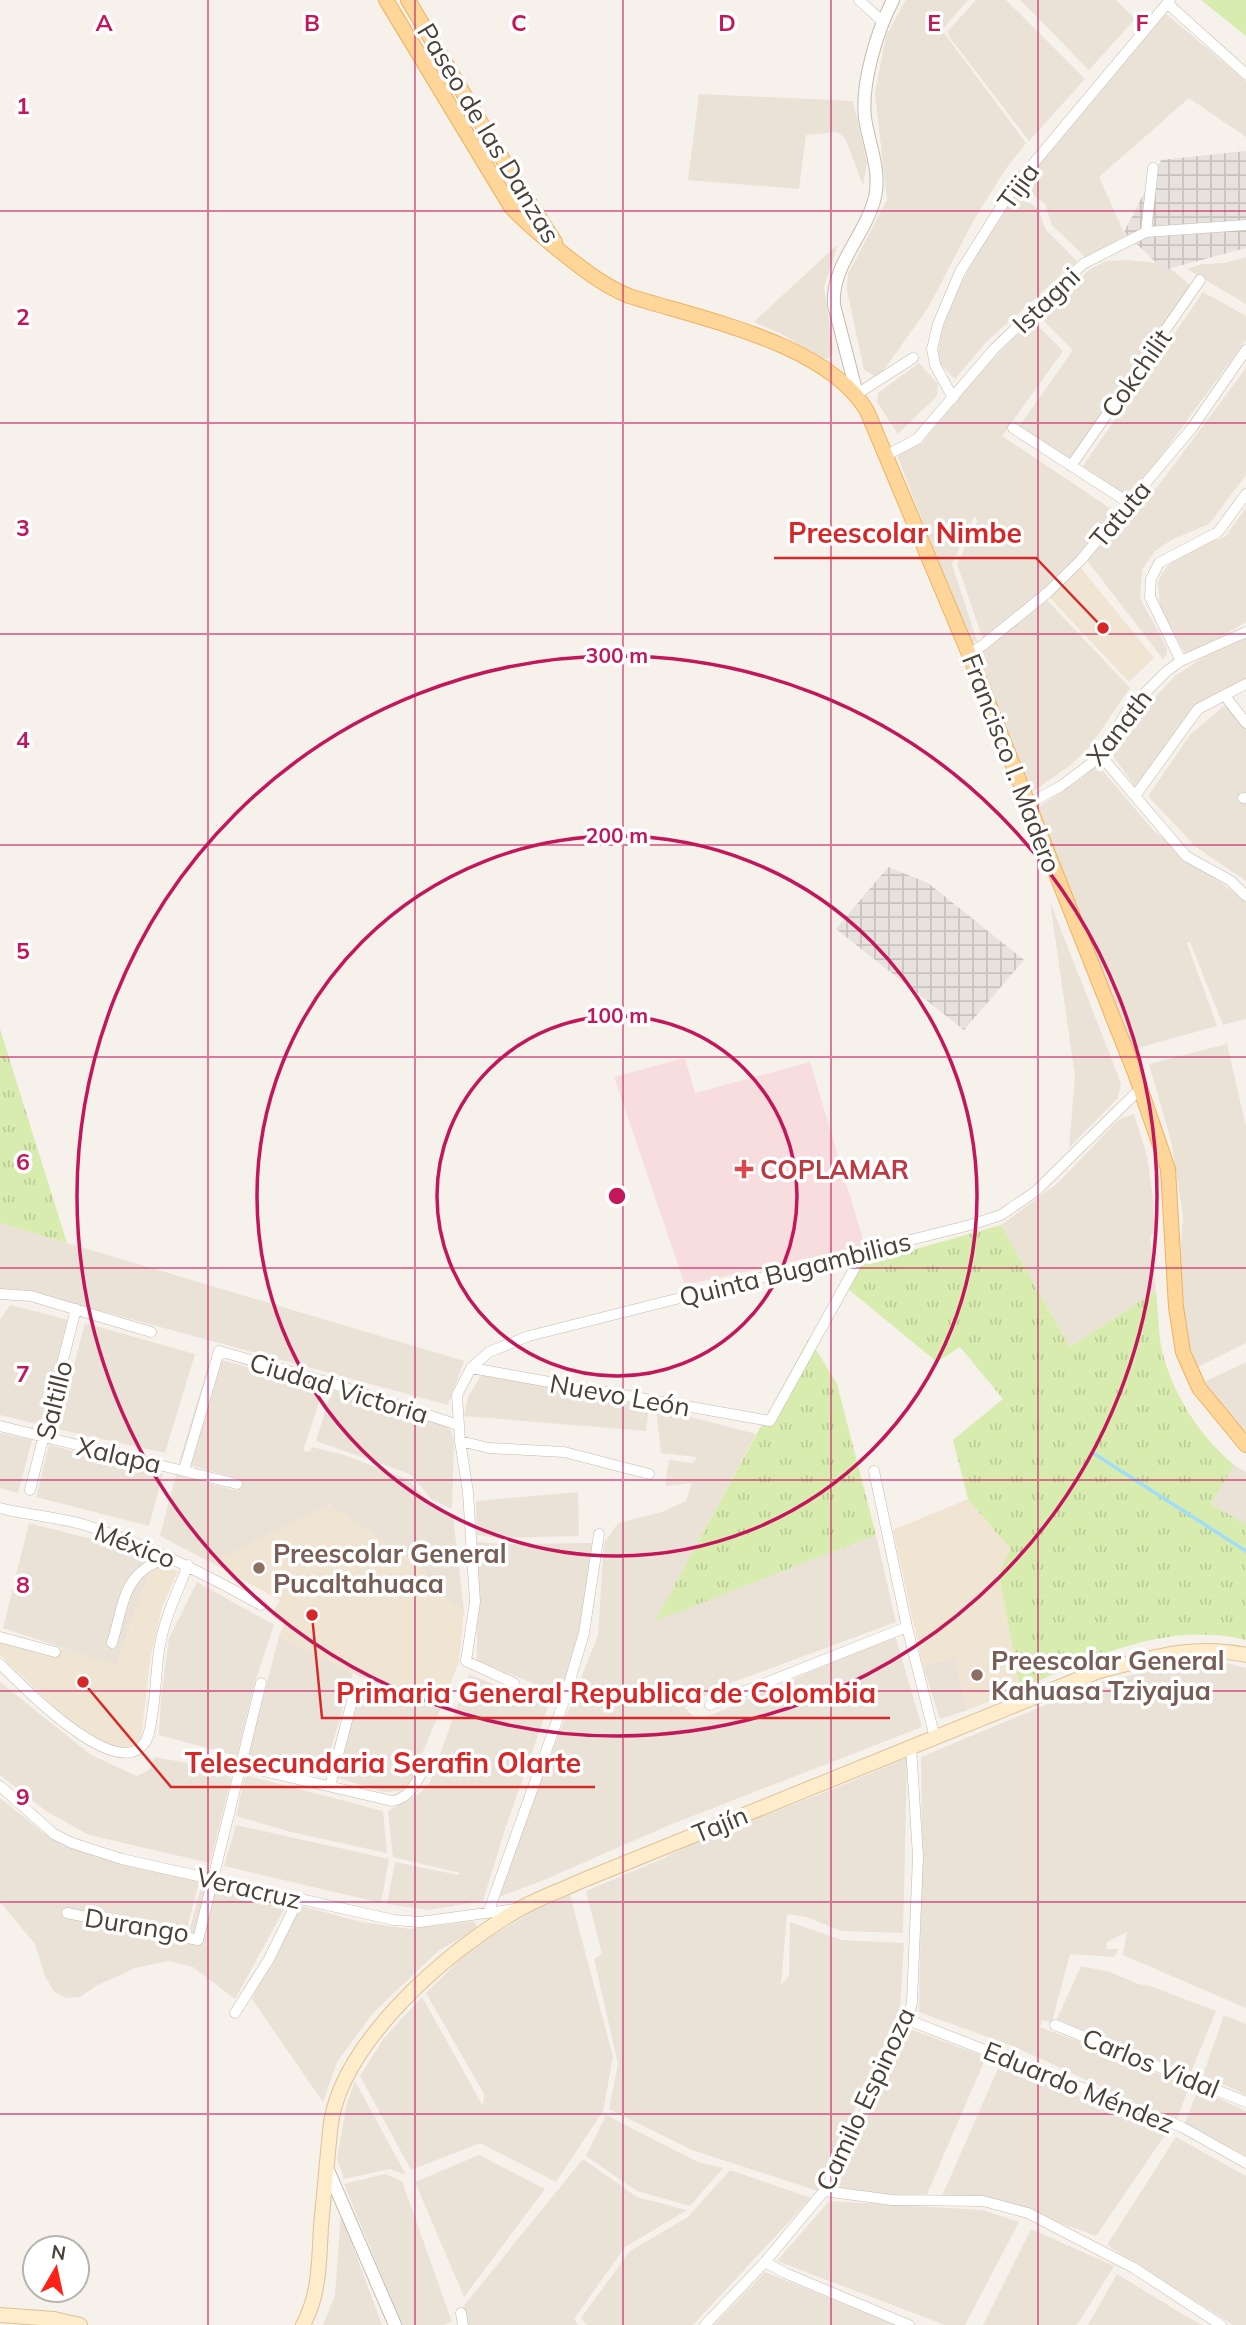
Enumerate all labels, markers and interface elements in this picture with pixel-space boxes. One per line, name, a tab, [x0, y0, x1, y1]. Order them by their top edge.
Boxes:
text: A	[95, 8, 113, 37]
text: B	[304, 8, 320, 37]
text: C	[511, 8, 527, 37]
text: D	[718, 8, 736, 37]
text: E	[927, 8, 941, 37]
text: F	[1135, 8, 1149, 37]
street label: Paseo de las Danzas	[410, 17, 568, 249]
text: 1	[16, 91, 30, 120]
street label: Tijia	[990, 156, 1046, 216]
street label: Istagni	[1005, 260, 1087, 340]
text: 2	[16, 302, 30, 331]
street label: Cokchilit	[1094, 322, 1178, 424]
street label: Tatuta	[1082, 473, 1158, 555]
callout: Preescolar Nimbe	[774, 509, 1036, 558]
text: 3	[16, 513, 30, 542]
text: Preescolar Nimbe	[788, 515, 1022, 550]
text: 300 m	[586, 642, 648, 668]
street label: Francisco I. Madero	[955, 649, 1069, 877]
street label: Xanath	[1079, 682, 1159, 772]
text: 4	[16, 725, 30, 754]
text: 200 m	[586, 822, 648, 848]
text: 5	[16, 936, 30, 965]
text: 100 m	[586, 1002, 648, 1028]
text: 6	[16, 1147, 30, 1176]
place label: COPLAMAR	[760, 1153, 909, 1186]
marker: COPLAMAR	[734, 1159, 754, 1179]
centre of rings	[605, 1184, 629, 1208]
street label: Quinta Bugambilias	[676, 1224, 914, 1314]
street label: Ciudad Victoria	[246, 1345, 432, 1431]
street label: Saltillo	[28, 1357, 80, 1443]
text: 7	[16, 1359, 30, 1388]
street label: Nuevo León	[547, 1366, 693, 1424]
street label: Xalapa	[74, 1429, 164, 1481]
street label: México	[90, 1515, 180, 1575]
place label: Preescolar General Pucaltahuaca	[273, 1537, 506, 1600]
marker: Preescolar General Pucaltahuaca	[251, 1560, 267, 1576]
text: 8	[16, 1570, 30, 1599]
place label: Preescolar General Kahuasa Tziyajua	[991, 1644, 1224, 1707]
marker: Preescolar General Kahuasa Tziyajua	[969, 1667, 985, 1683]
callout: Primaria General Republica de Colombia	[322, 1669, 890, 1718]
text: Primaria General Republica de Colombia	[336, 1675, 876, 1710]
callout: Telesecundaria Serafin Olarte	[171, 1738, 595, 1787]
text: Telesecundaria Serafin Olarte	[185, 1745, 581, 1780]
text: 9	[16, 1782, 30, 1811]
street label: Tajín	[687, 1798, 753, 1850]
street label: Veracruz	[193, 1860, 305, 1916]
street label: Durango	[83, 1900, 191, 1950]
street label: Camilo Espinoza	[808, 2002, 922, 2196]
street label: Carlos Vidal	[1078, 2021, 1224, 2105]
street label: Eduardo Méndez	[979, 2034, 1179, 2140]
north arrow	[21, 2234, 91, 2304]
text: N	[50, 2239, 68, 2265]

